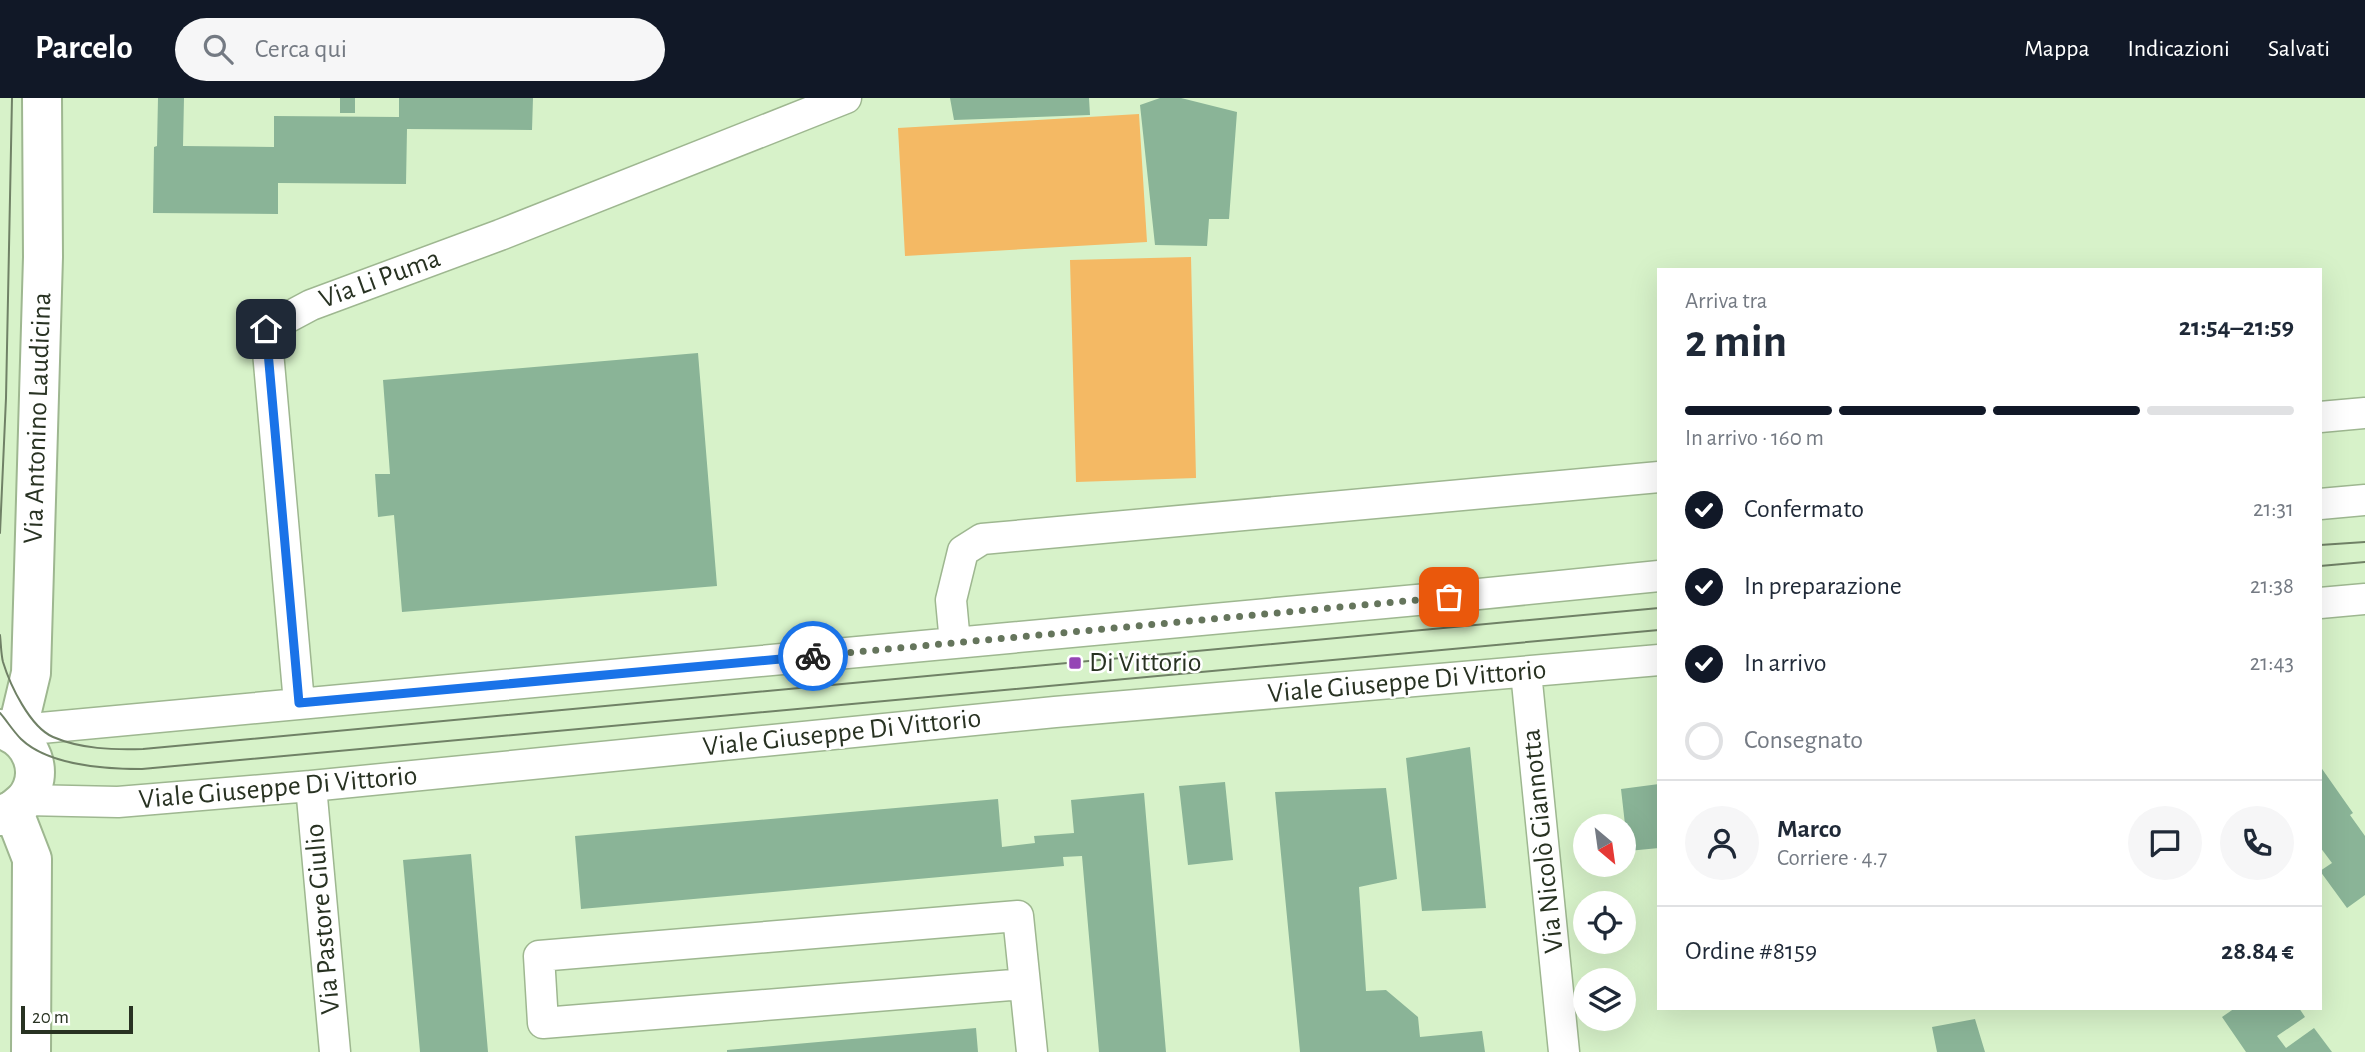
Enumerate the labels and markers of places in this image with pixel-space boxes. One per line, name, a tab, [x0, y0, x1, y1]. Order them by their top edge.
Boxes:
pin	[236, 299, 296, 359]
pin	[1419, 567, 1479, 627]
place label: Di Vittorio	[1089, 649, 1202, 677]
marker: Di Vittorio	[1067, 655, 1083, 671]

